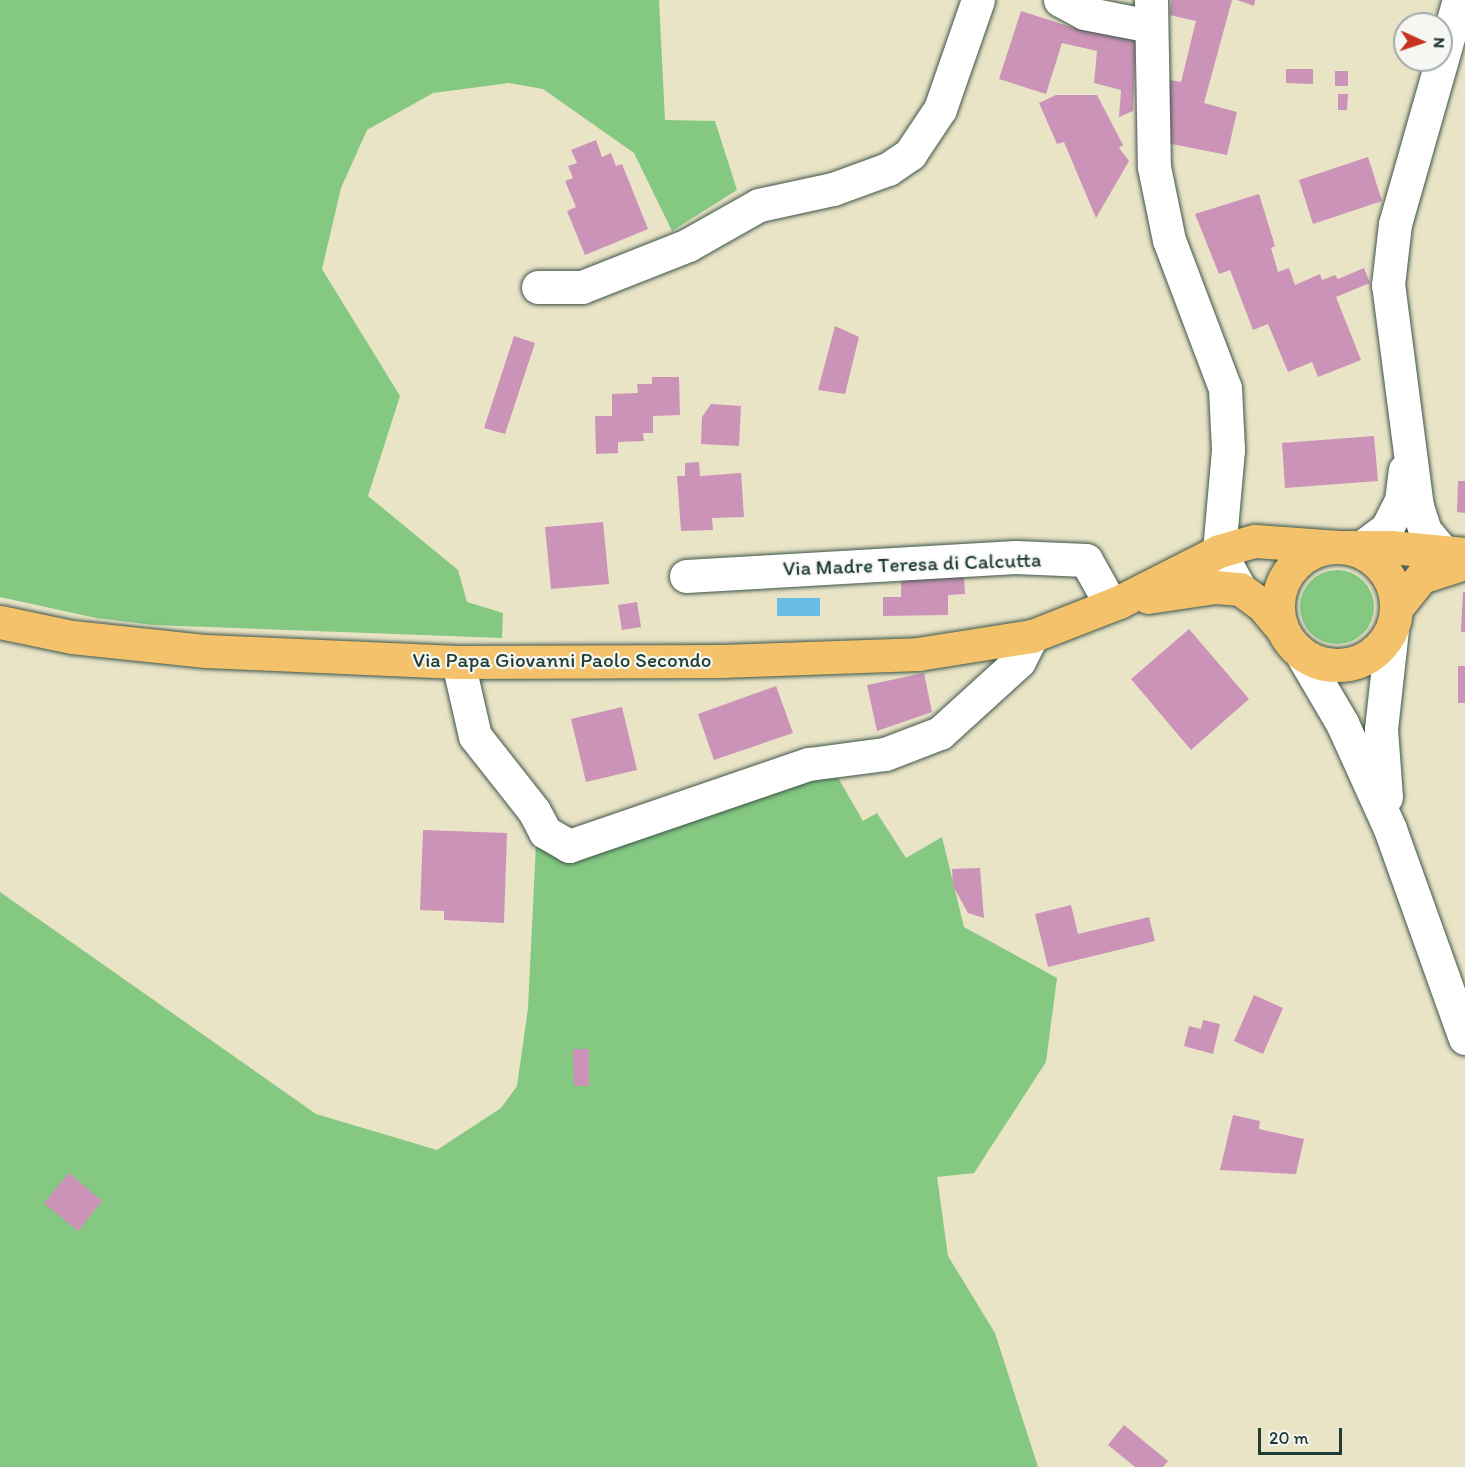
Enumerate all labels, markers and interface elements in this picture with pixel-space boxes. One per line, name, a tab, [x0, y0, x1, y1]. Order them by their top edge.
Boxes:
north arrow	[1393, 12, 1453, 72]
text: N	[1430, 37, 1449, 49]
street label: Via Madre Teresa di Calcutta	[783, 547, 1041, 581]
street label: Via Papa Giovanni Paolo Secondo	[414, 647, 710, 673]
scale bar	[1261, 1416, 1345, 1454]
text: 20 m	[1269, 1427, 1309, 1449]

